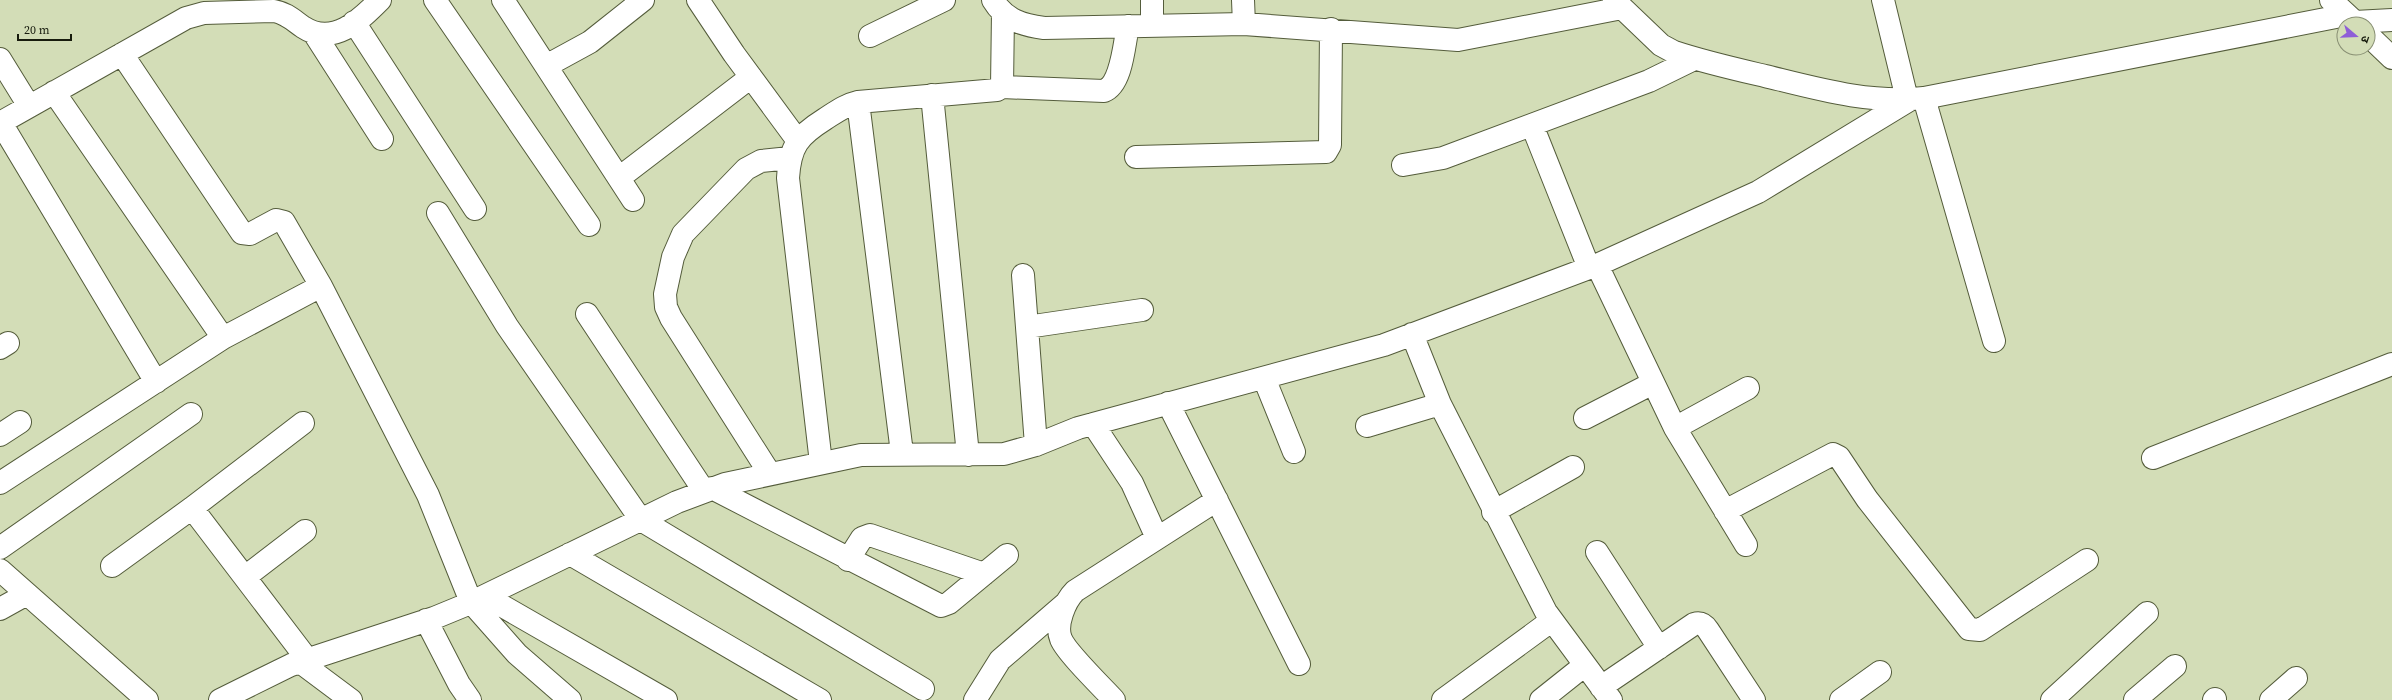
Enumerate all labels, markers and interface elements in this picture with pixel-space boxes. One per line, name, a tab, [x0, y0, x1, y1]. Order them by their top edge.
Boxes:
scale bar	[18, 16, 71, 42]
north arrow	[2336, 16, 2376, 56]
text: 20 m	[24, 22, 50, 38]
text: उ	[2357, 34, 2373, 45]

